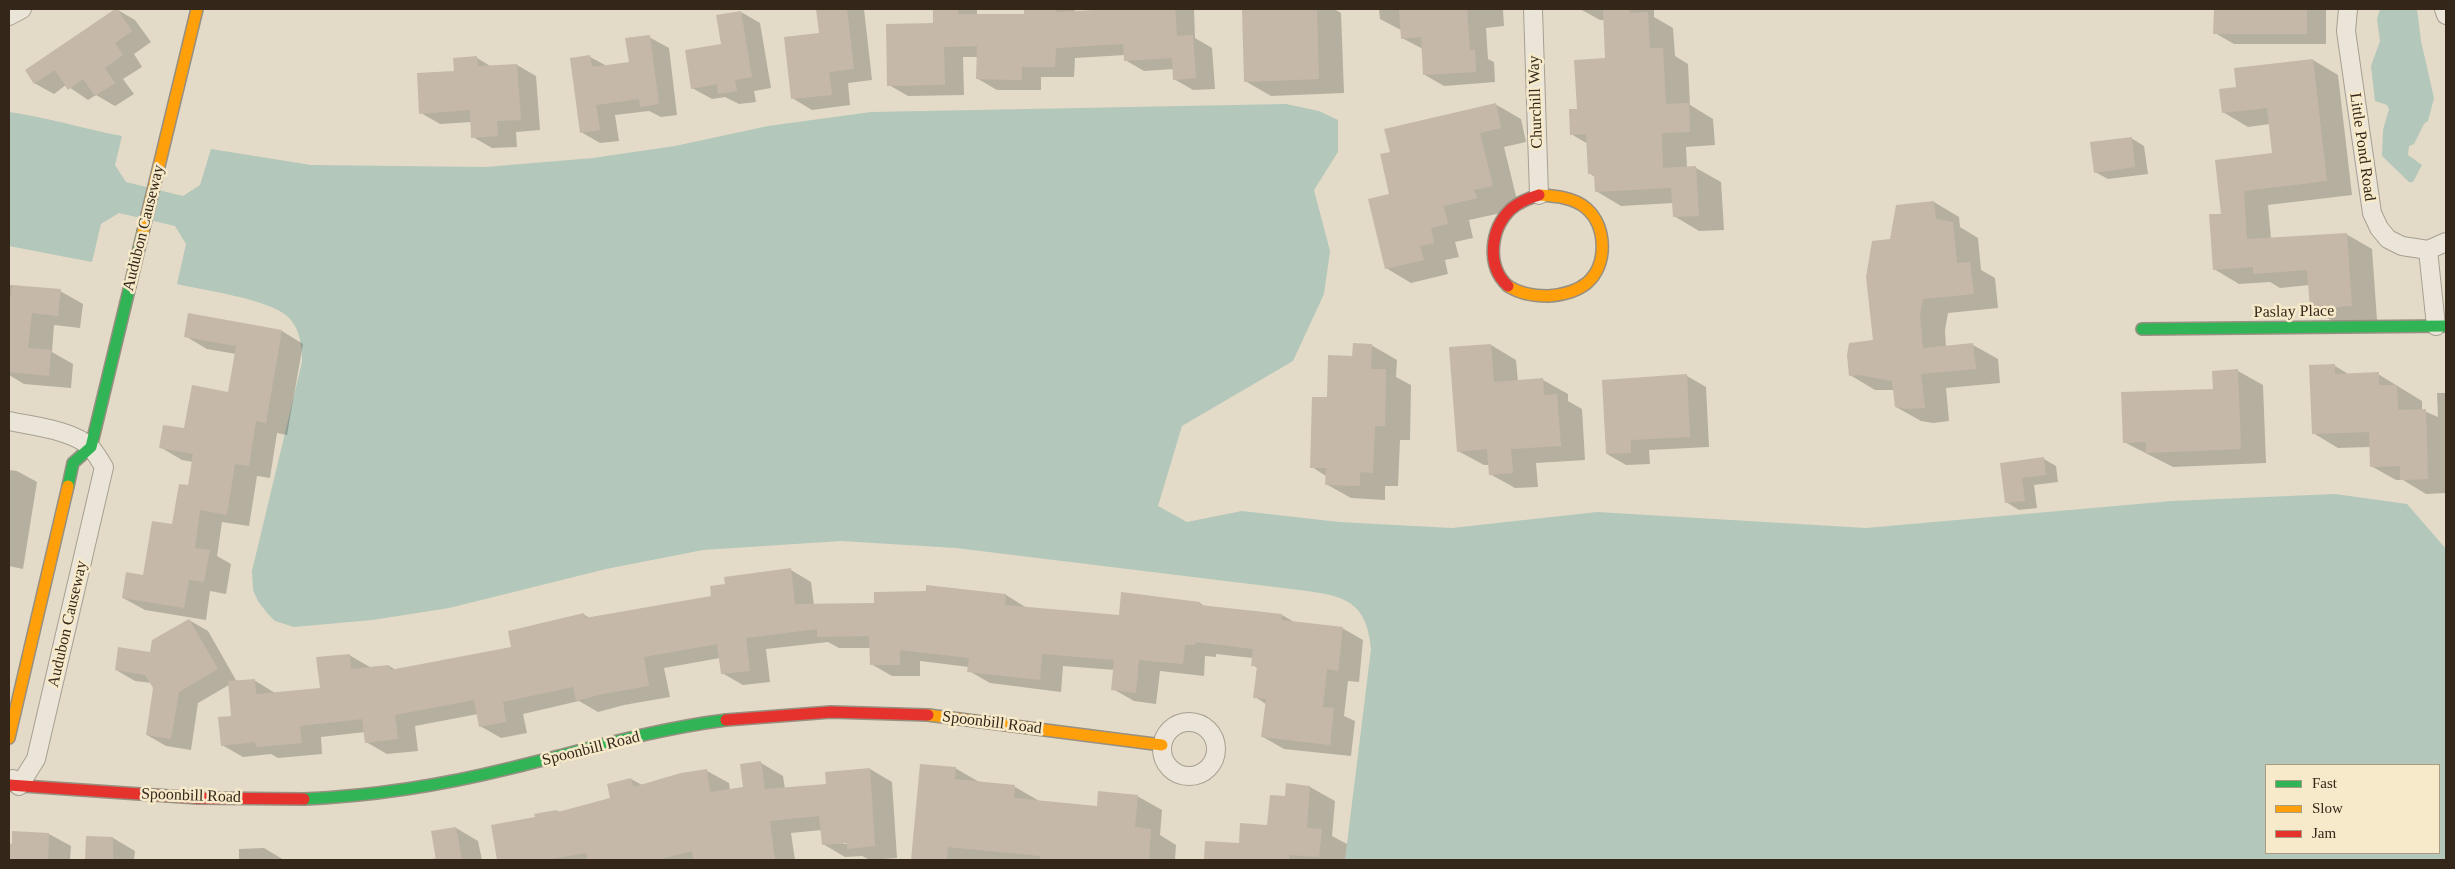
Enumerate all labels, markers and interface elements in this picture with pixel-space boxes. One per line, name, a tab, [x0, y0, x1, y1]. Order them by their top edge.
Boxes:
street label: Churchill Way	[1525, 55, 1547, 149]
street label: Little Pond Road	[2345, 92, 2379, 202]
street label: Audubon Causeway	[119, 163, 169, 293]
street label: Paslay Place	[2254, 302, 2334, 322]
street label: Audubon Causeway	[44, 559, 92, 689]
street label: Spoonbill Road	[941, 707, 1043, 739]
street label: Spoonbill Road	[540, 728, 642, 770]
legend	[2265, 764, 2440, 854]
text: Fast	[2312, 775, 2337, 791]
street label: Spoonbill Road	[141, 785, 241, 807]
text: Slow	[2312, 800, 2343, 816]
text: Jam	[2312, 825, 2336, 841]

